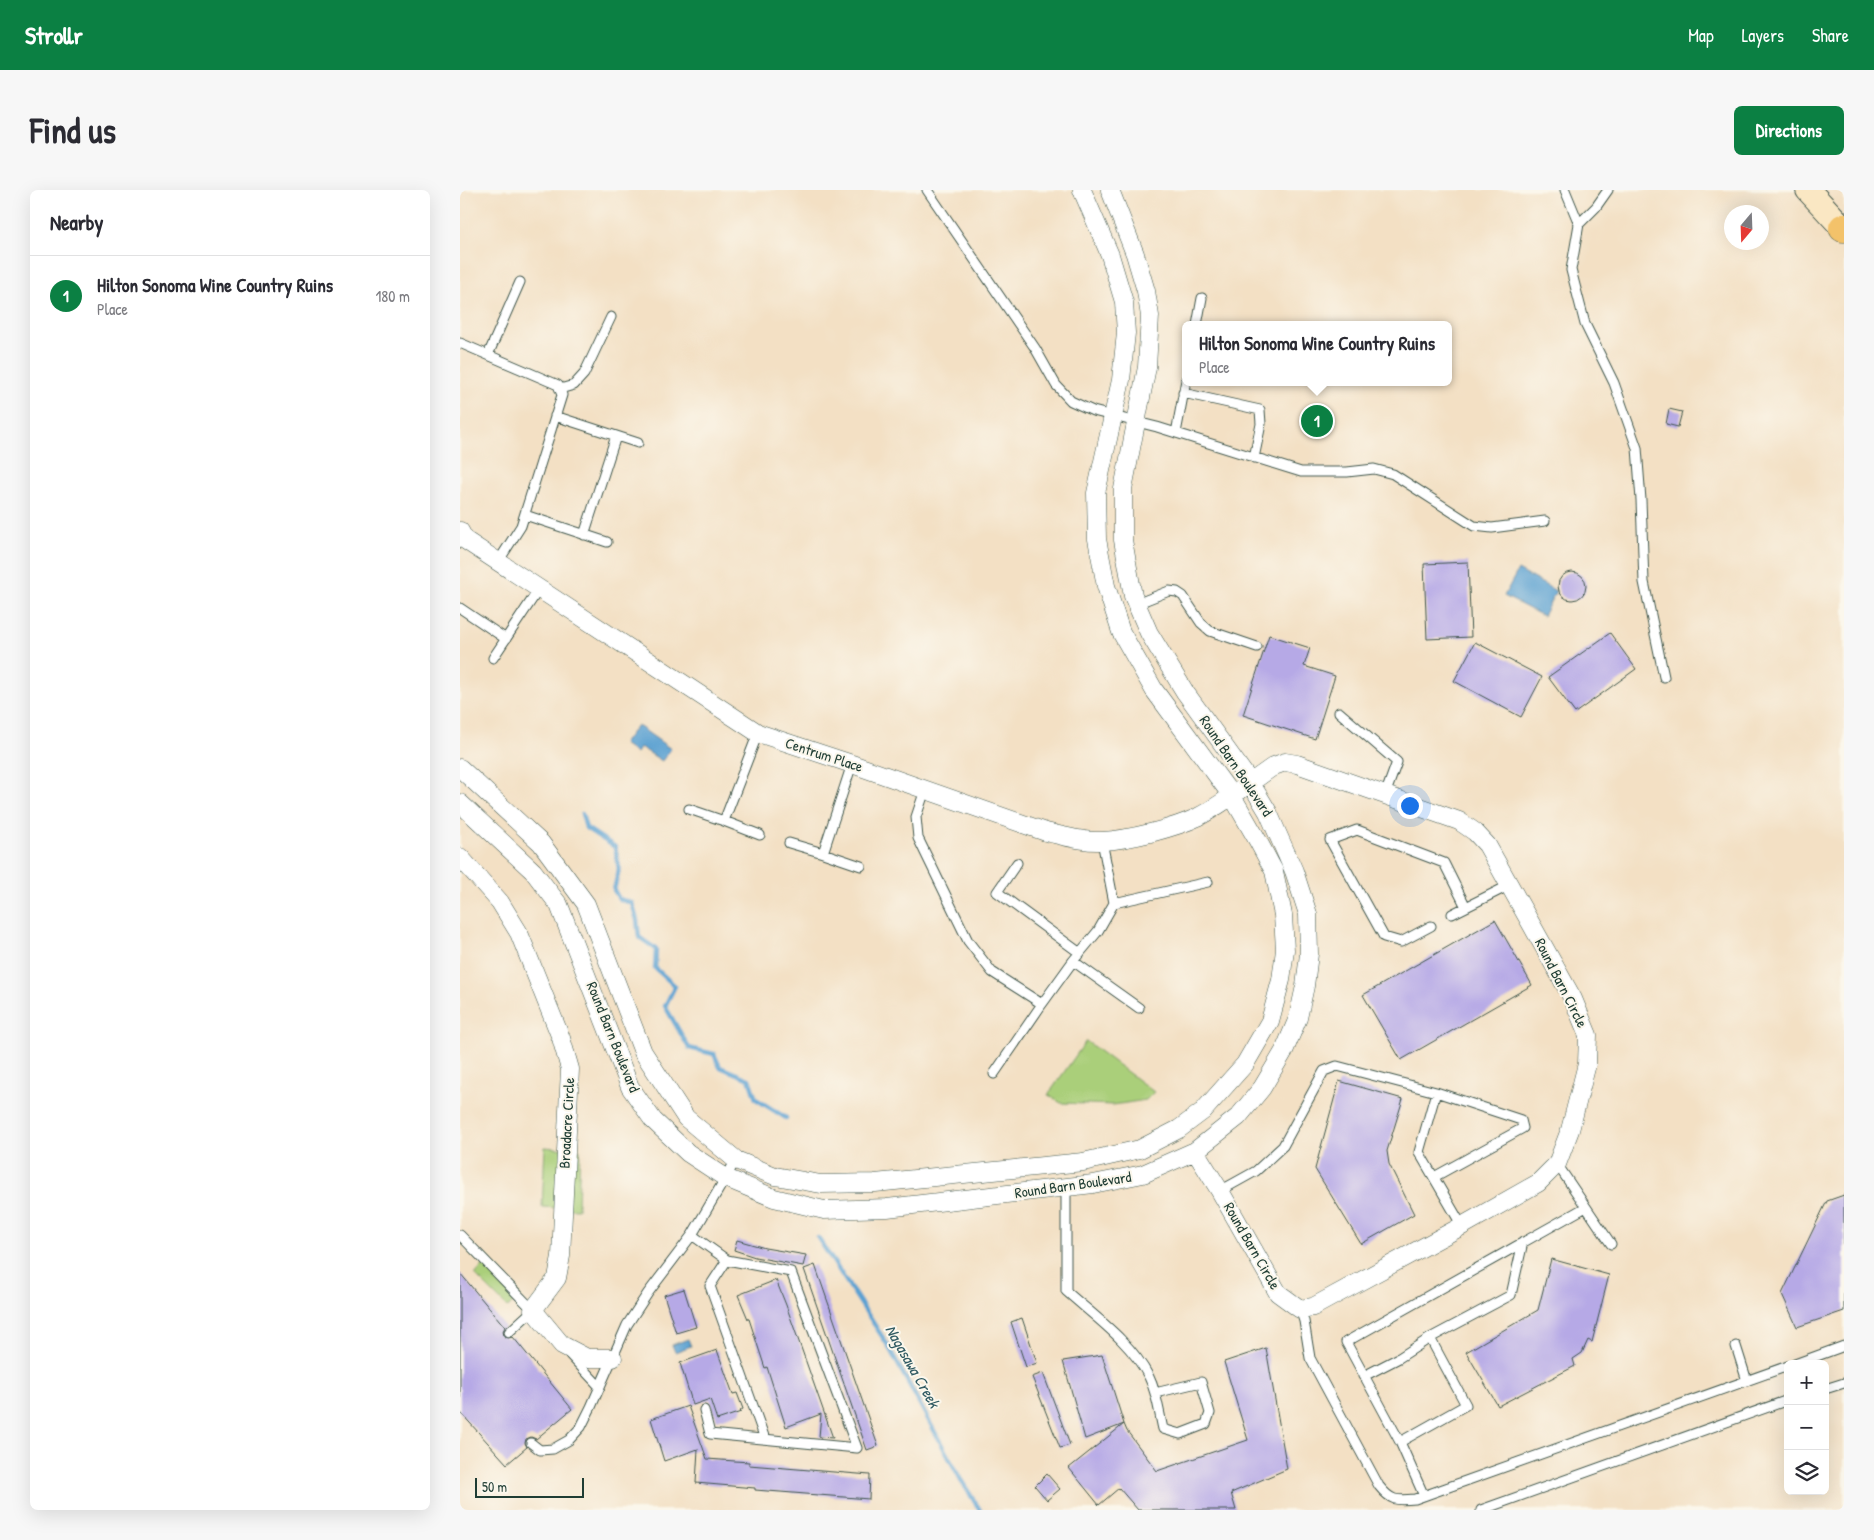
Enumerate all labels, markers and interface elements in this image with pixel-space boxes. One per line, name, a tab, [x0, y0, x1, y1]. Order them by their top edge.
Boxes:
text: Strollr	[25, 19, 83, 51]
text: Map	[1688, 23, 1714, 48]
text: Layers	[1742, 23, 1784, 48]
text: Share	[1812, 23, 1849, 48]
button: Directions	[1734, 106, 1844, 155]
text: Find us	[30, 107, 116, 154]
north arrow	[1724, 205, 1769, 250]
text: Nearby	[50, 208, 103, 237]
text: Hilton Sonoma Wine Country Ruins	[97, 272, 333, 298]
text: 1	[63, 285, 69, 307]
text: 180 m	[376, 285, 410, 307]
text: Place	[97, 298, 128, 320]
popup	[1182, 321, 1452, 386]
text: Hilton Sonoma Wine Country Ruins	[1199, 330, 1435, 356]
text: Place	[1199, 356, 1230, 378]
pin: 1	[1301, 402, 1333, 440]
street label: Round Barn Boulevard	[1195, 711, 1278, 820]
street label: Centrum Place	[783, 732, 866, 777]
your location	[1397, 793, 1423, 819]
street label: Round Barn Circle	[1530, 935, 1593, 1031]
street label: Round Barn Boulevard	[582, 978, 645, 1095]
street label: Broadacre Circle	[554, 1077, 579, 1169]
street label: Round Barn Boulevard	[1013, 1166, 1133, 1203]
street label: Round Barn Circle	[1219, 1198, 1286, 1293]
water label: Nagasawa Creek	[880, 1321, 946, 1413]
map controls	[1784, 1360, 1829, 1495]
button: +	[1784, 1360, 1829, 1405]
button: −	[1784, 1405, 1829, 1450]
button: layers	[1784, 1450, 1829, 1495]
scale bar	[475, 1475, 584, 1498]
text: 50 m	[482, 1477, 507, 1496]

